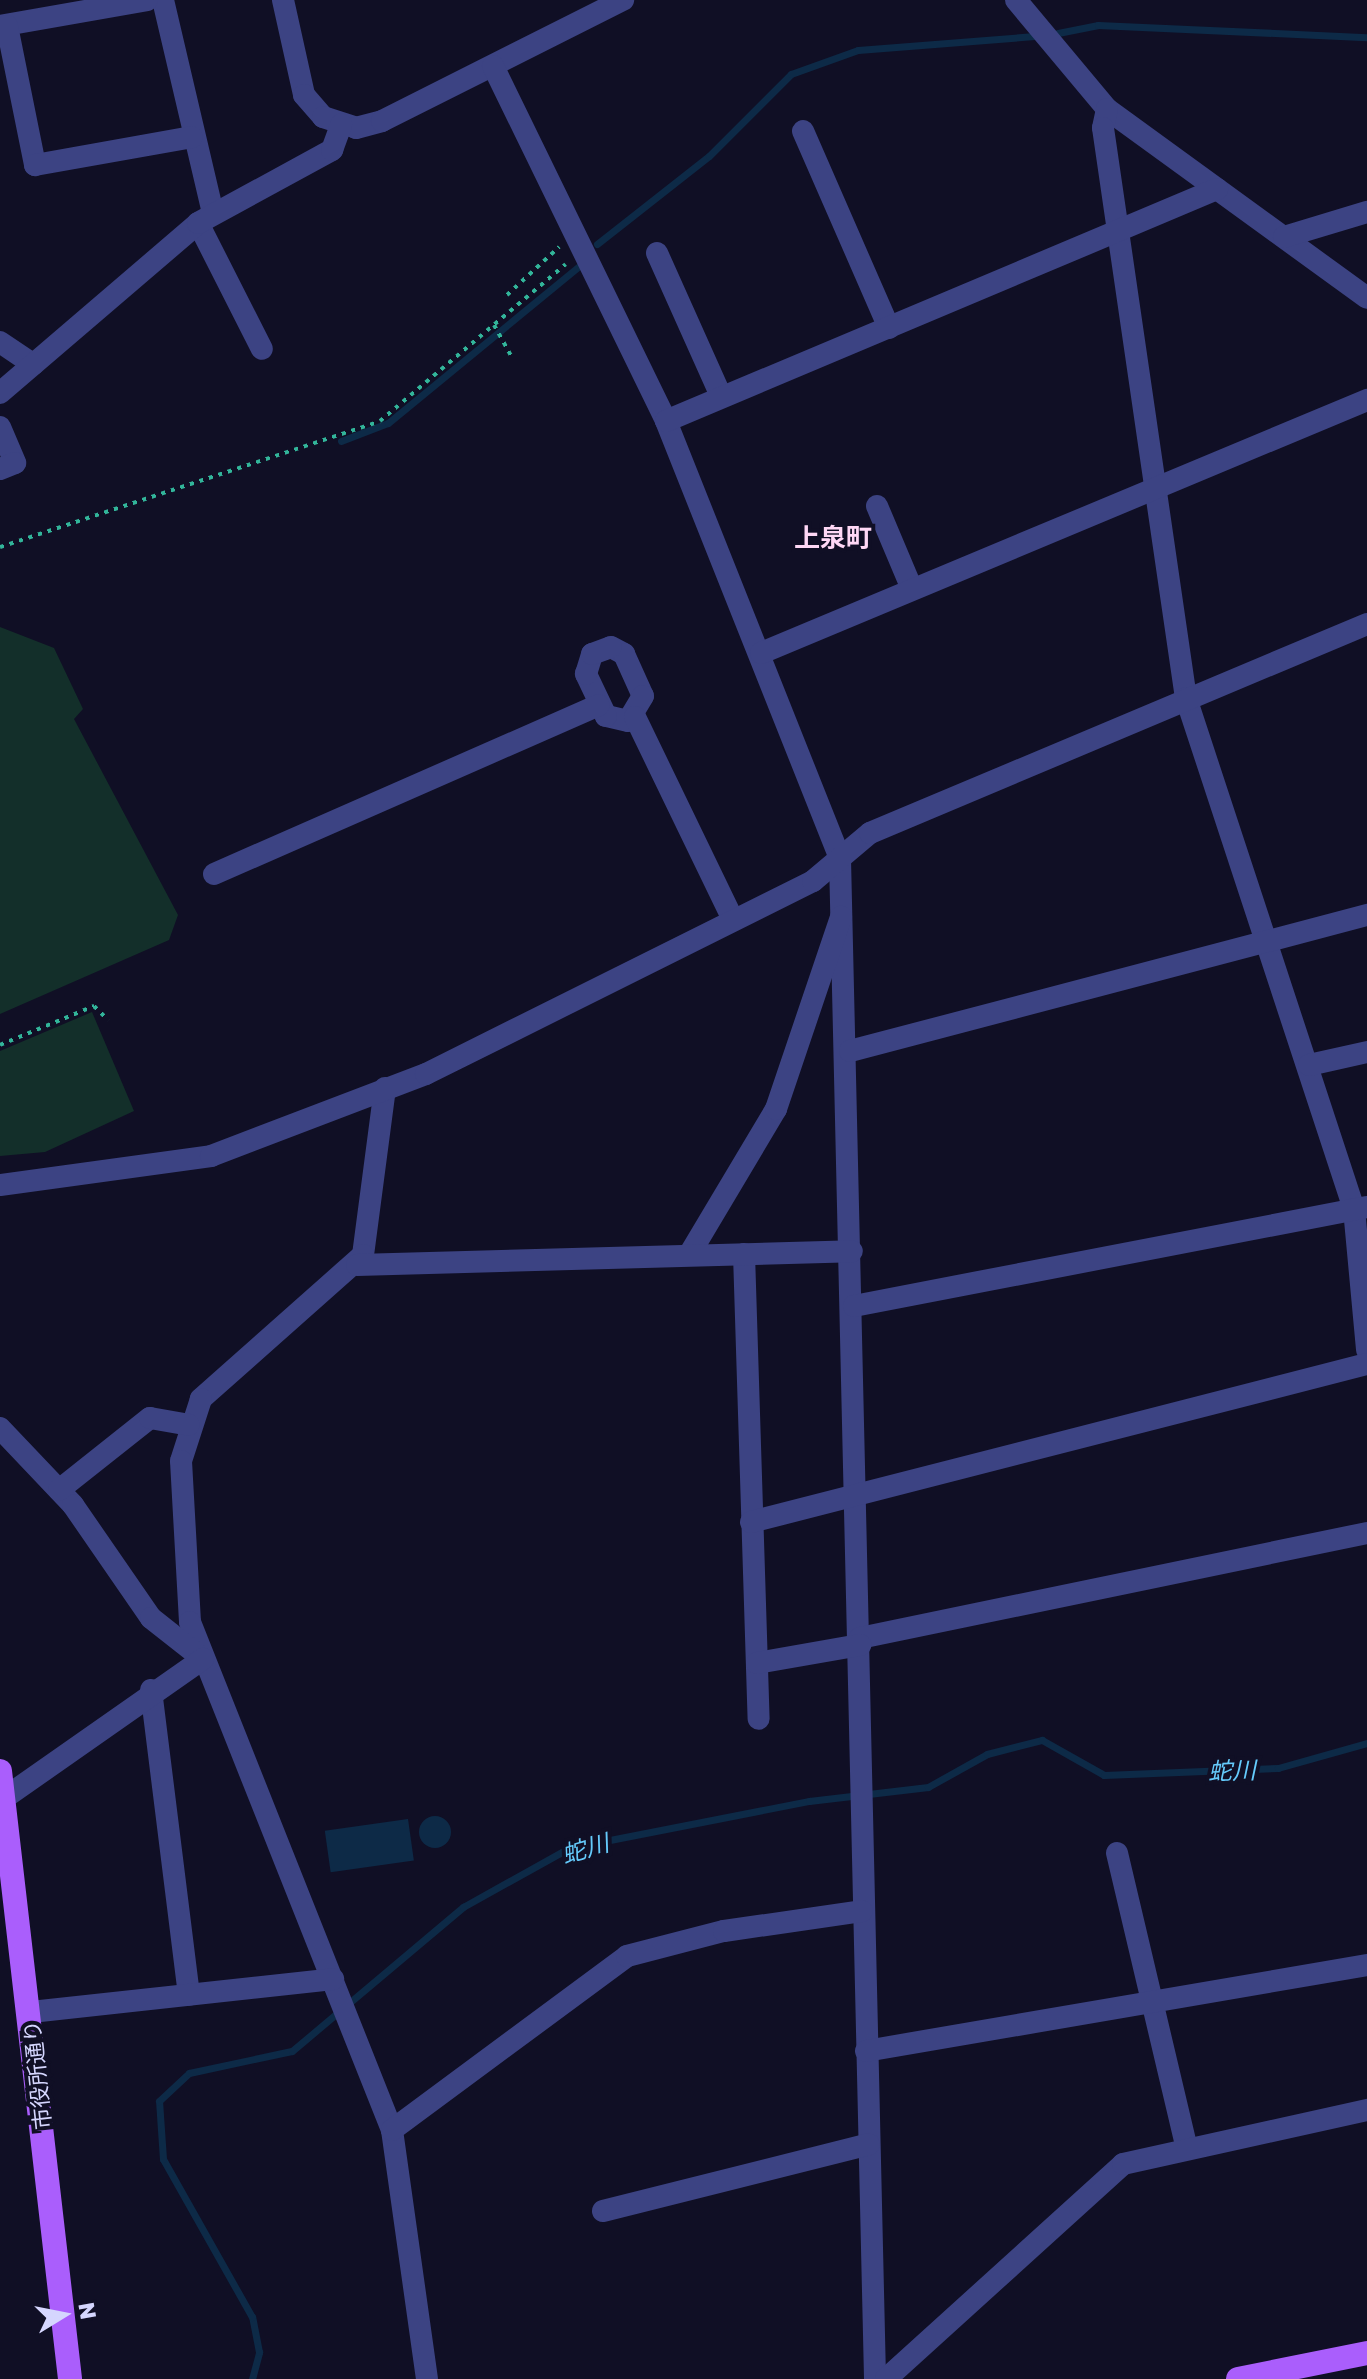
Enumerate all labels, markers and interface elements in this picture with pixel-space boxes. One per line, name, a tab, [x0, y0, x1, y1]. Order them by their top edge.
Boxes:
district label: 上泉町	[794, 522, 872, 554]
water label: 蛇川	[1208, 1755, 1256, 1785]
water label: 蛇川	[558, 1828, 612, 1868]
street label: 市役所通り	[18, 2019, 56, 2131]
north arrow	[24, 2275, 104, 2355]
text: N	[73, 2300, 103, 2321]

